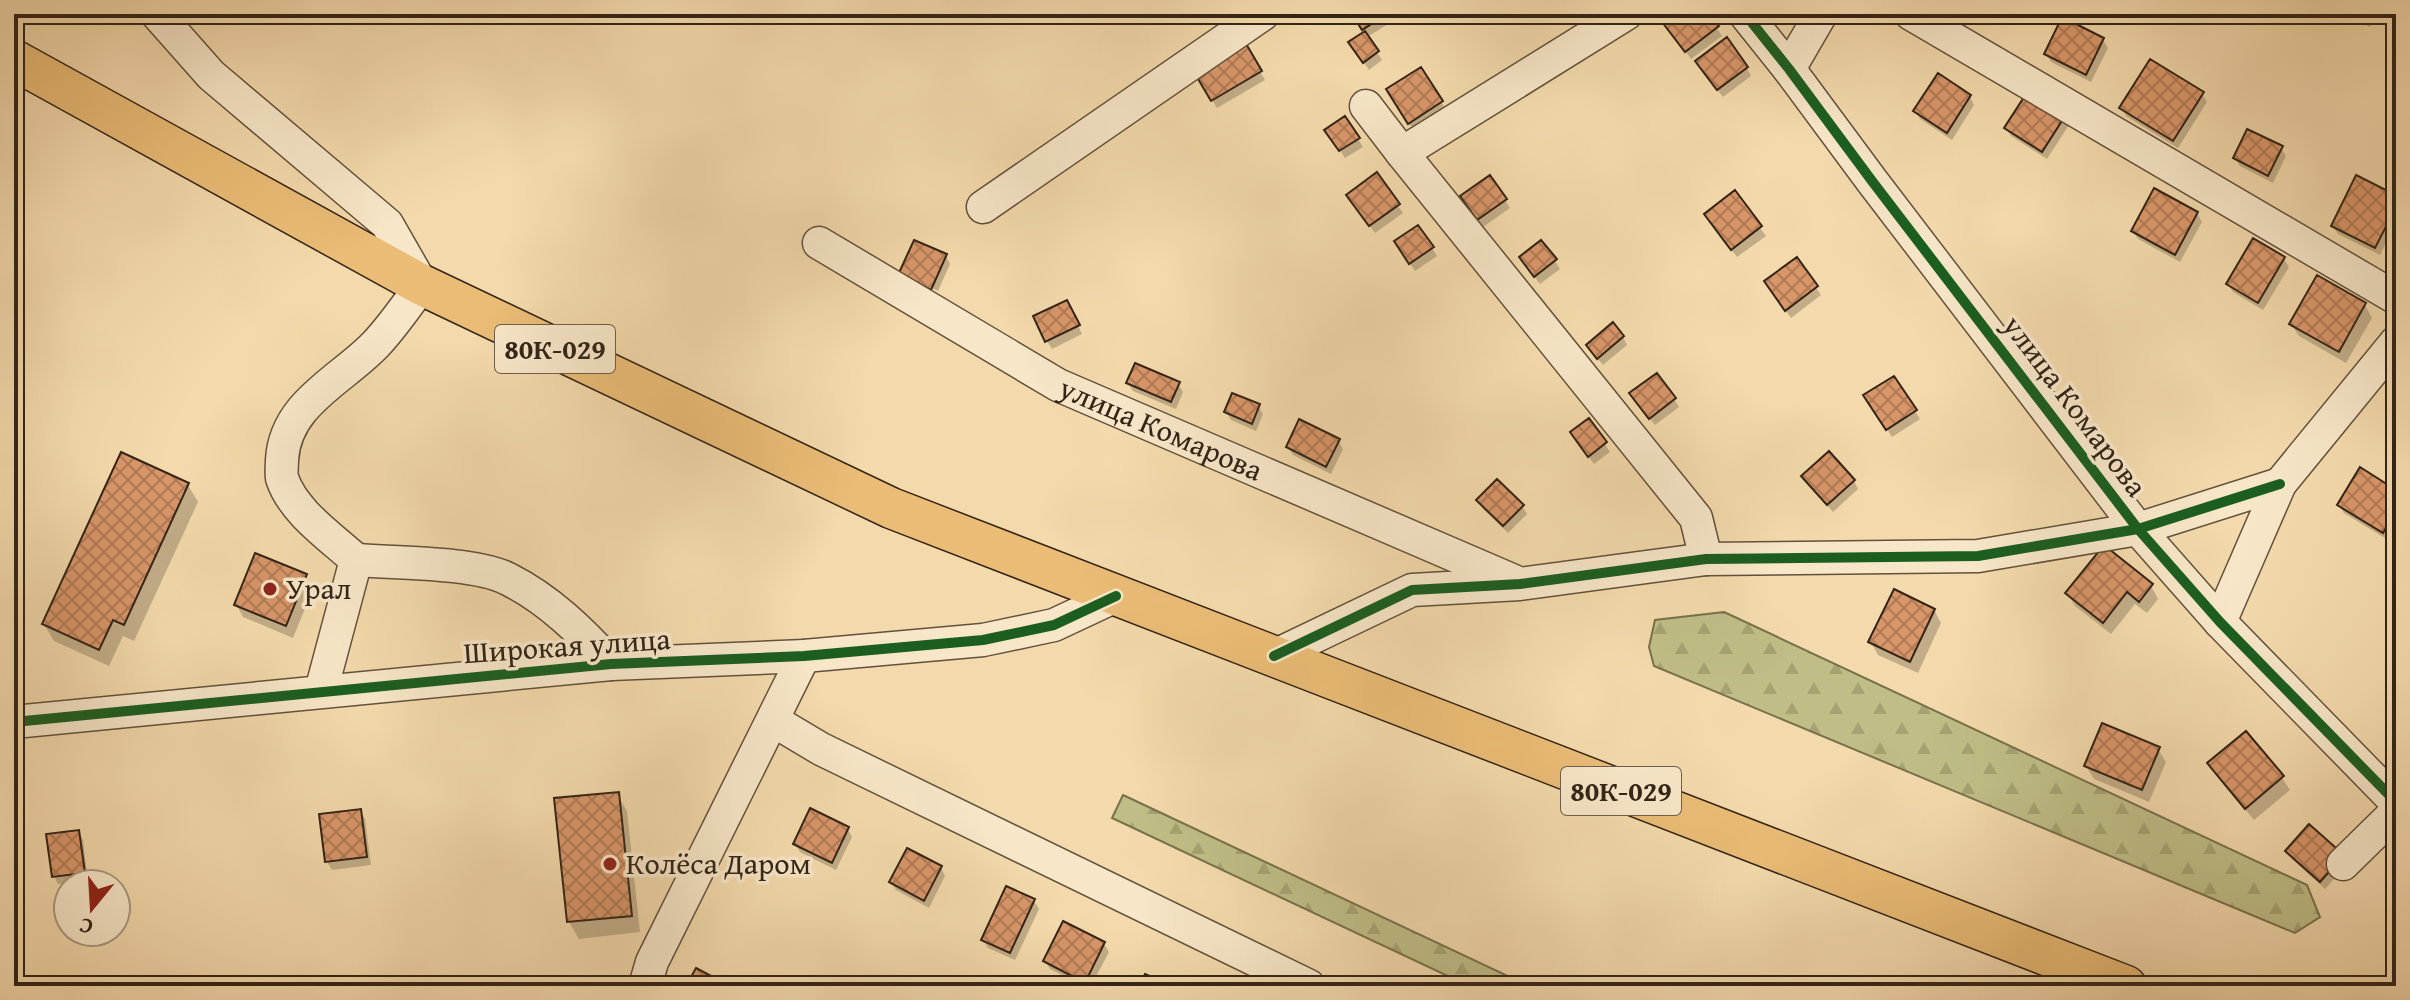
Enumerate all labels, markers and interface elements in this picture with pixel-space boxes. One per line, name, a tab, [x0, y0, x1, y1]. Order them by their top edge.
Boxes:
street label: улица Комарова	[1992, 305, 2159, 506]
road number: 80К-029	[495, 325, 615, 373]
street label: улица Комарова	[1052, 365, 1271, 492]
place label: Урал	[286, 566, 351, 610]
marker: Урал	[261, 580, 279, 598]
street label: Широкая улица	[462, 616, 673, 674]
road number: 80К-029	[1561, 767, 1681, 815]
place label: Колёса Даром	[626, 841, 811, 885]
marker: Колёса Даром	[601, 855, 619, 873]
north arrow	[52, 868, 132, 948]
text: С	[75, 910, 97, 944]

